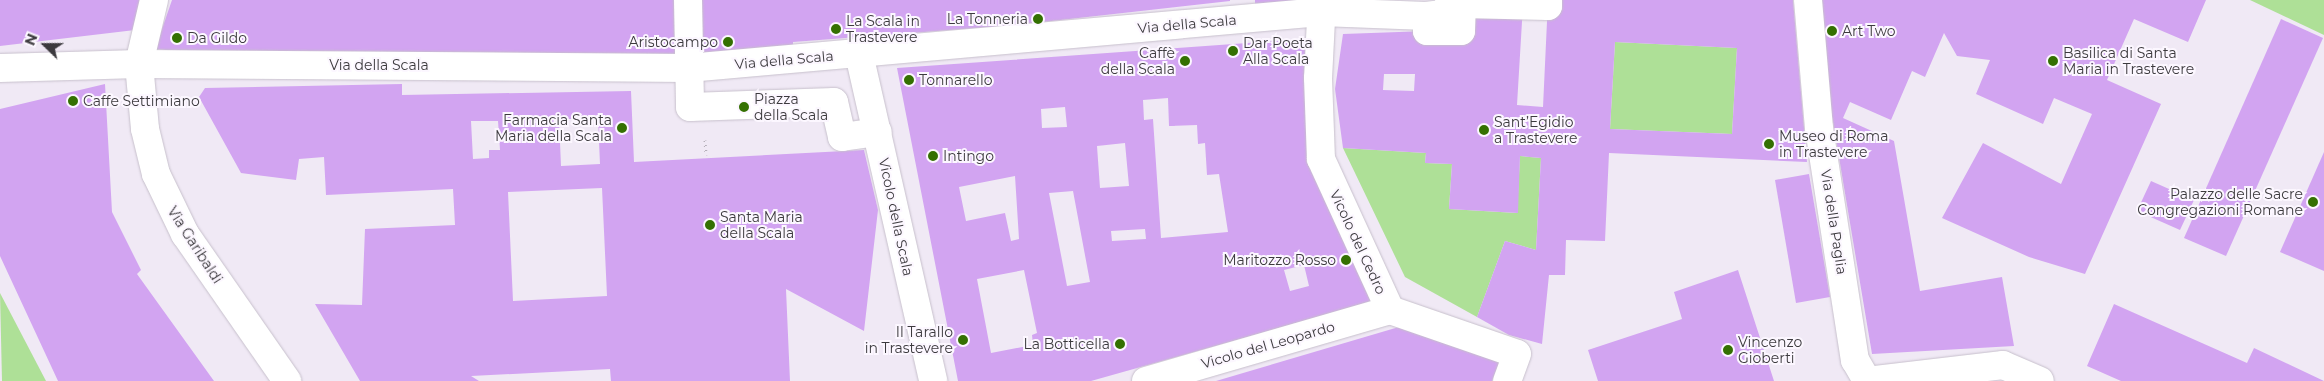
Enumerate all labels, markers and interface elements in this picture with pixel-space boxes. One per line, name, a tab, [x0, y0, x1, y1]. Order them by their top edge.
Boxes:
place label: La Tonneria	[947, 11, 1028, 27]
street label: Via della Scala	[1137, 11, 1237, 37]
place label: La Scala in Trastevere	[846, 13, 920, 46]
marker: La Tonneria	[1032, 13, 1044, 25]
north arrow	[20, 20, 70, 70]
marker: La Scala in Trastevere	[830, 23, 842, 35]
place label: Art Two	[1842, 23, 1896, 39]
marker: Art Two	[1826, 25, 1838, 37]
place label: Da Gildo	[187, 30, 247, 46]
text: N	[21, 31, 42, 48]
marker: Da Gildo	[171, 32, 183, 44]
place label: Aristocampo	[628, 34, 718, 50]
place label: Dar Poeta Alla Scala	[1243, 35, 1313, 68]
marker: Aristocampo	[722, 36, 734, 48]
place label: Caffè della Scala	[1101, 45, 1175, 78]
marker: Dar Poeta Alla Scala	[1227, 45, 1239, 57]
place label: Basilica di Santa Maria in Trastevere	[2063, 45, 2194, 78]
street label: Via della Scala	[734, 47, 834, 73]
marker: Caffè della Scala	[1179, 55, 1191, 67]
marker: Basilica di Santa Maria in Trastevere	[2047, 55, 2059, 67]
street label: Via della Scala	[329, 57, 429, 73]
place label: Tonnarello	[919, 72, 992, 88]
marker: Tonnarello	[903, 74, 915, 86]
place label: Piazza della Scala	[754, 91, 828, 124]
place label: Caffe Settimiano	[83, 93, 200, 109]
marker: Caffe Settimiano	[67, 95, 79, 107]
marker: Piazza della Scala	[738, 101, 750, 113]
place label: Farmacia Santa Maria della Scala	[495, 112, 612, 144]
place label: Sant’Egidio a Trastevere	[1494, 114, 1577, 146]
marker: Farmacia Santa Maria della Scala	[616, 122, 628, 134]
marker: Sant’Egidio a Trastevere	[1478, 124, 1490, 136]
place label: Museo di Roma in Trastevere	[1779, 128, 1888, 160]
marker: Museo di Roma in Trastevere	[1763, 138, 1775, 150]
place label: Intingo	[943, 148, 994, 164]
marker: Intingo	[927, 150, 939, 162]
street label: Vicolo della Scala	[875, 156, 917, 278]
street label: Via della Paglia	[1817, 168, 1851, 276]
place label: Palazzo delle Sacre Congregazioni Romane	[2137, 186, 2303, 218]
street label: Vicolo del Cedro	[1326, 187, 1390, 297]
marker: Palazzo delle Sacre Congregazioni Romane	[2307, 196, 2319, 208]
street label: Via Garibaldi	[164, 203, 226, 287]
place label: Santa Maria della Scala	[720, 209, 803, 242]
marker: Santa Maria della Scala	[704, 219, 716, 231]
place label: Maritozzo Rosso	[1223, 252, 1336, 268]
marker: Maritozzo Rosso	[1340, 254, 1352, 266]
street label: Vicolo del Leopardo	[1199, 318, 1337, 372]
place label: Il Tarallo in Trastevere	[865, 324, 953, 357]
marker: Il Tarallo in Trastevere	[957, 334, 969, 346]
place label: Vincenzo Gioberti	[1738, 334, 1802, 367]
place label: La Botticella	[1024, 336, 1110, 352]
marker: La Botticella	[1114, 338, 1126, 350]
marker: Vincenzo Gioberti	[1722, 344, 1734, 356]

